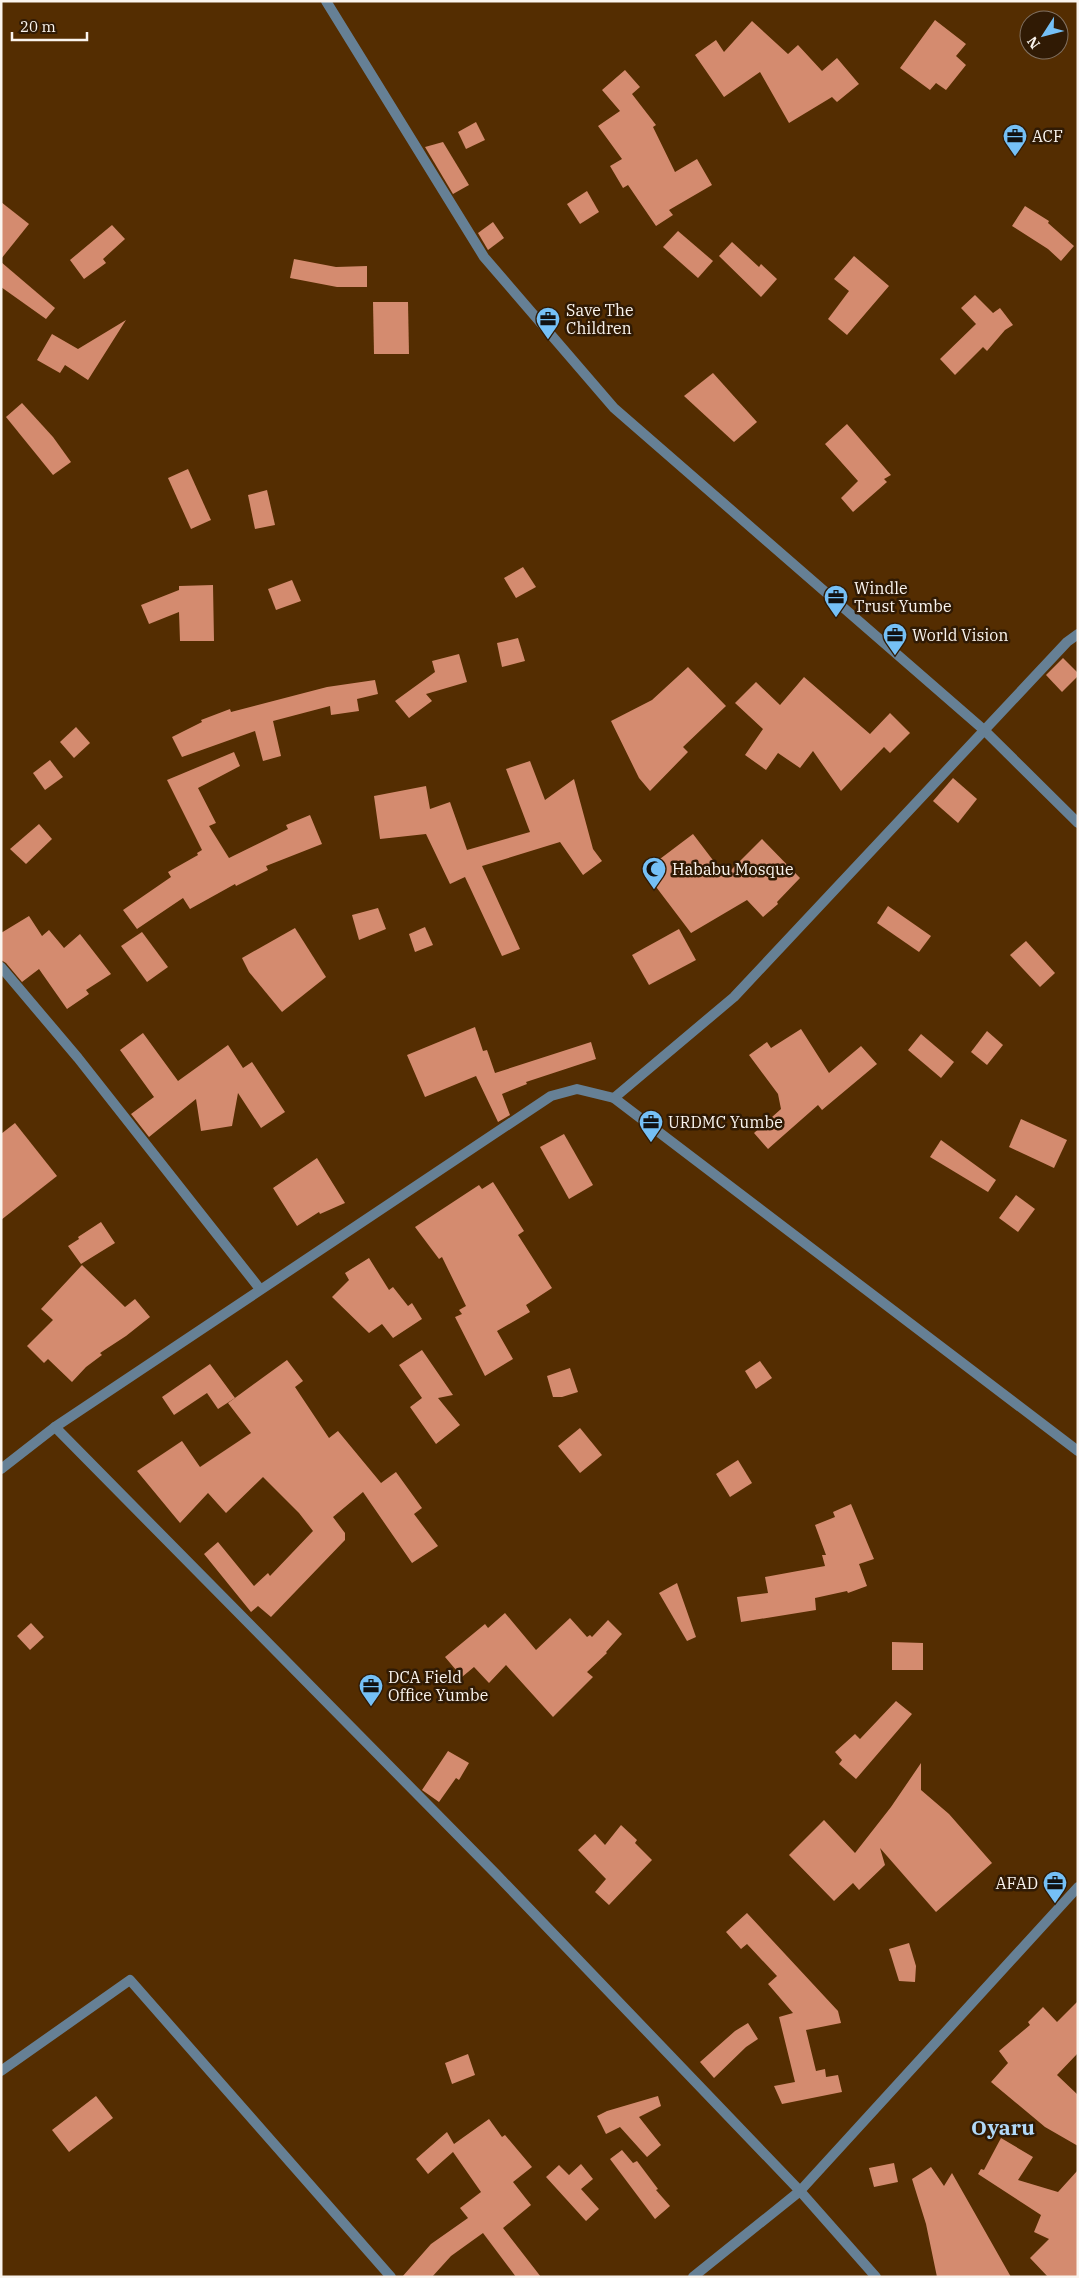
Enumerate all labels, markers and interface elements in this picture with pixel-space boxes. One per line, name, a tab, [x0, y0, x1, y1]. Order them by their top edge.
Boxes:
scale bar	[12, 10, 88, 42]
north arrow	[1019, 10, 1069, 60]
text: 20 m	[20, 17, 56, 36]
text: N	[1023, 33, 1044, 52]
office icon: ACF	[1002, 123, 1028, 157]
place label: ACF	[1032, 126, 1063, 146]
place label: Save The Children	[566, 300, 634, 338]
office icon: Save The Children	[535, 306, 561, 340]
place label: Windle Trust Yumbe	[854, 578, 952, 616]
office icon: Windle Trust Yumbe	[823, 584, 849, 618]
office icon: World Vision	[882, 622, 908, 656]
place label: World Vision	[912, 625, 1009, 645]
mosque icon: Hababu Mosque	[641, 856, 667, 890]
place label: Hababu Mosque	[672, 859, 794, 879]
office icon: URDMC Yumbe	[638, 1109, 664, 1143]
place label: URDMC Yumbe	[668, 1112, 783, 1132]
place label: DCA Field Office Yumbe	[388, 1667, 488, 1705]
office icon: DCA Field Office Yumbe	[358, 1673, 384, 1707]
office icon: AFAD	[1042, 1870, 1068, 1904]
place label: AFAD	[996, 1873, 1038, 1893]
district label: Oyaru	[971, 2113, 1035, 2141]

